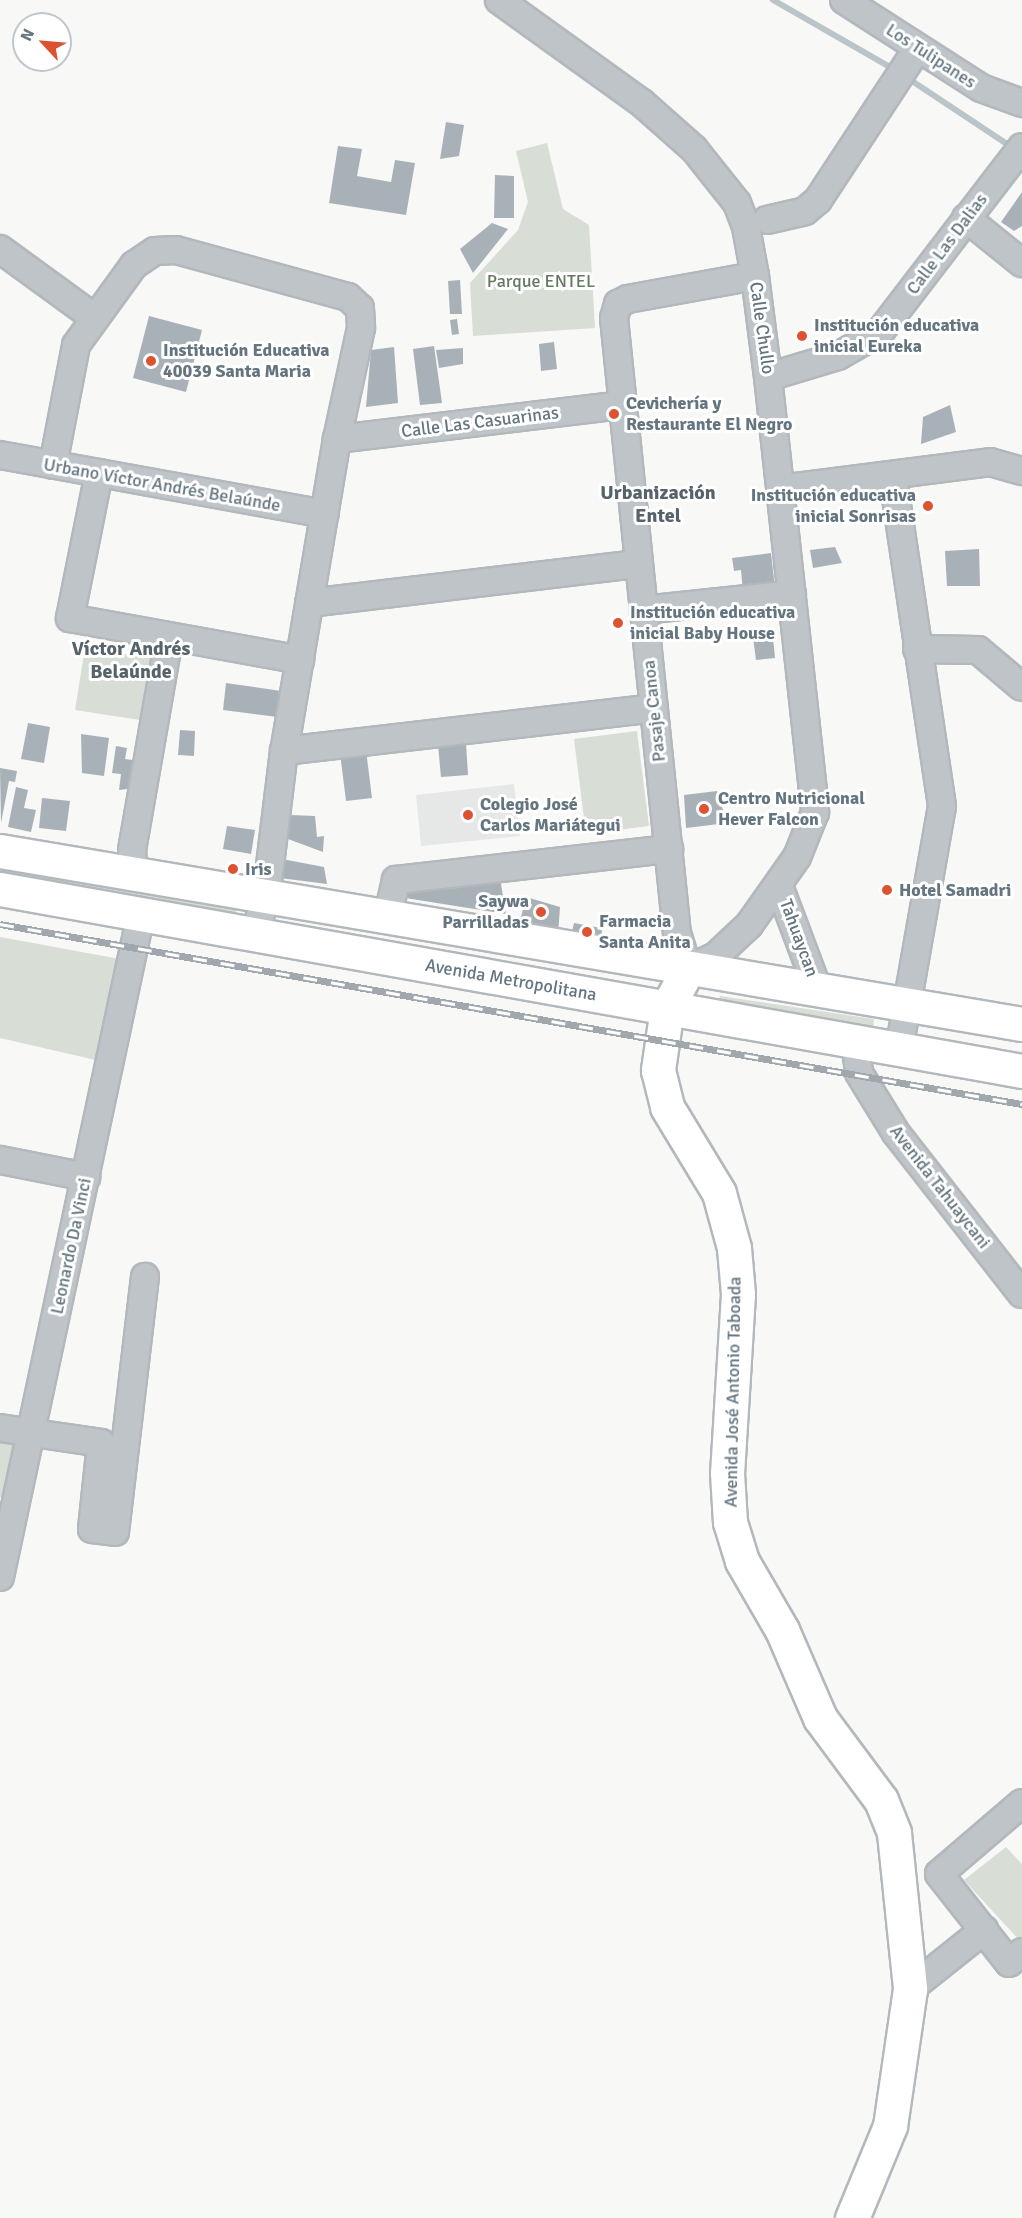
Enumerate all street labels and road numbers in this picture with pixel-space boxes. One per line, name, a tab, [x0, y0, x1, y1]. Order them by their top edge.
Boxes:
street label: Los Tulipanes	[882, 19, 980, 93]
street label: Calle Las Dalias	[902, 189, 992, 299]
street label: Calle Chullo	[745, 280, 779, 376]
street label: Calle Las Casuarinas	[400, 402, 560, 442]
street label: Urbano Víctor Andrés Belaúnde	[42, 454, 282, 516]
street label: Pasaje Canoa	[638, 659, 670, 763]
street label: Tahuaycan	[775, 896, 823, 980]
street label: Avenida Metropolitana	[424, 954, 598, 1006]
street label: Avenida Tahuaycani	[885, 1121, 995, 1253]
street label: Leonardo Da Vinci	[46, 1176, 96, 1316]
street label: Avenida José Antonio Taboada	[720, 1276, 746, 1508]

